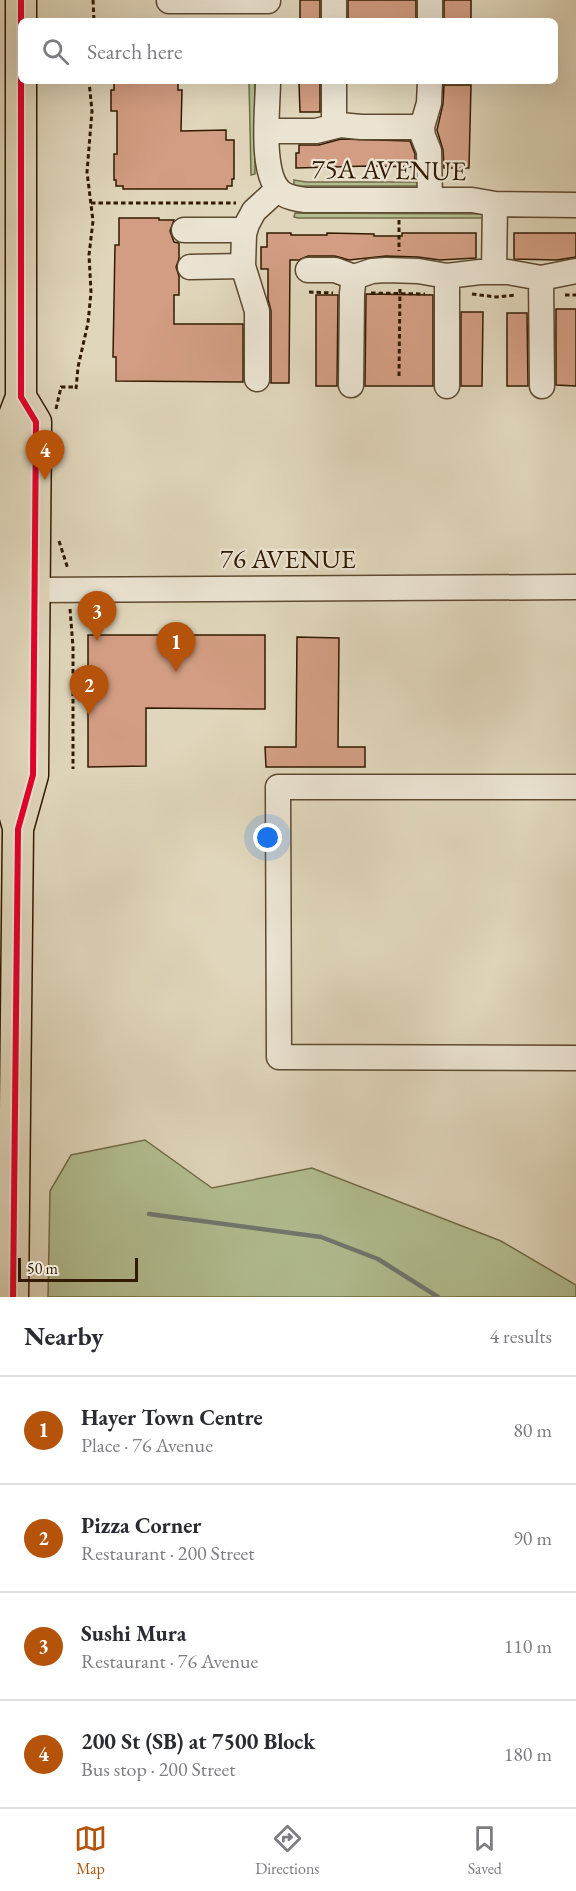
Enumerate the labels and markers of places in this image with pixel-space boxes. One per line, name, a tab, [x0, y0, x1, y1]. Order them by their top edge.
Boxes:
pin: 4	[26, 430, 64, 480]
pin: 3	[78, 592, 116, 641]
pin: 1	[156, 622, 195, 672]
pin: 2	[70, 666, 109, 715]

